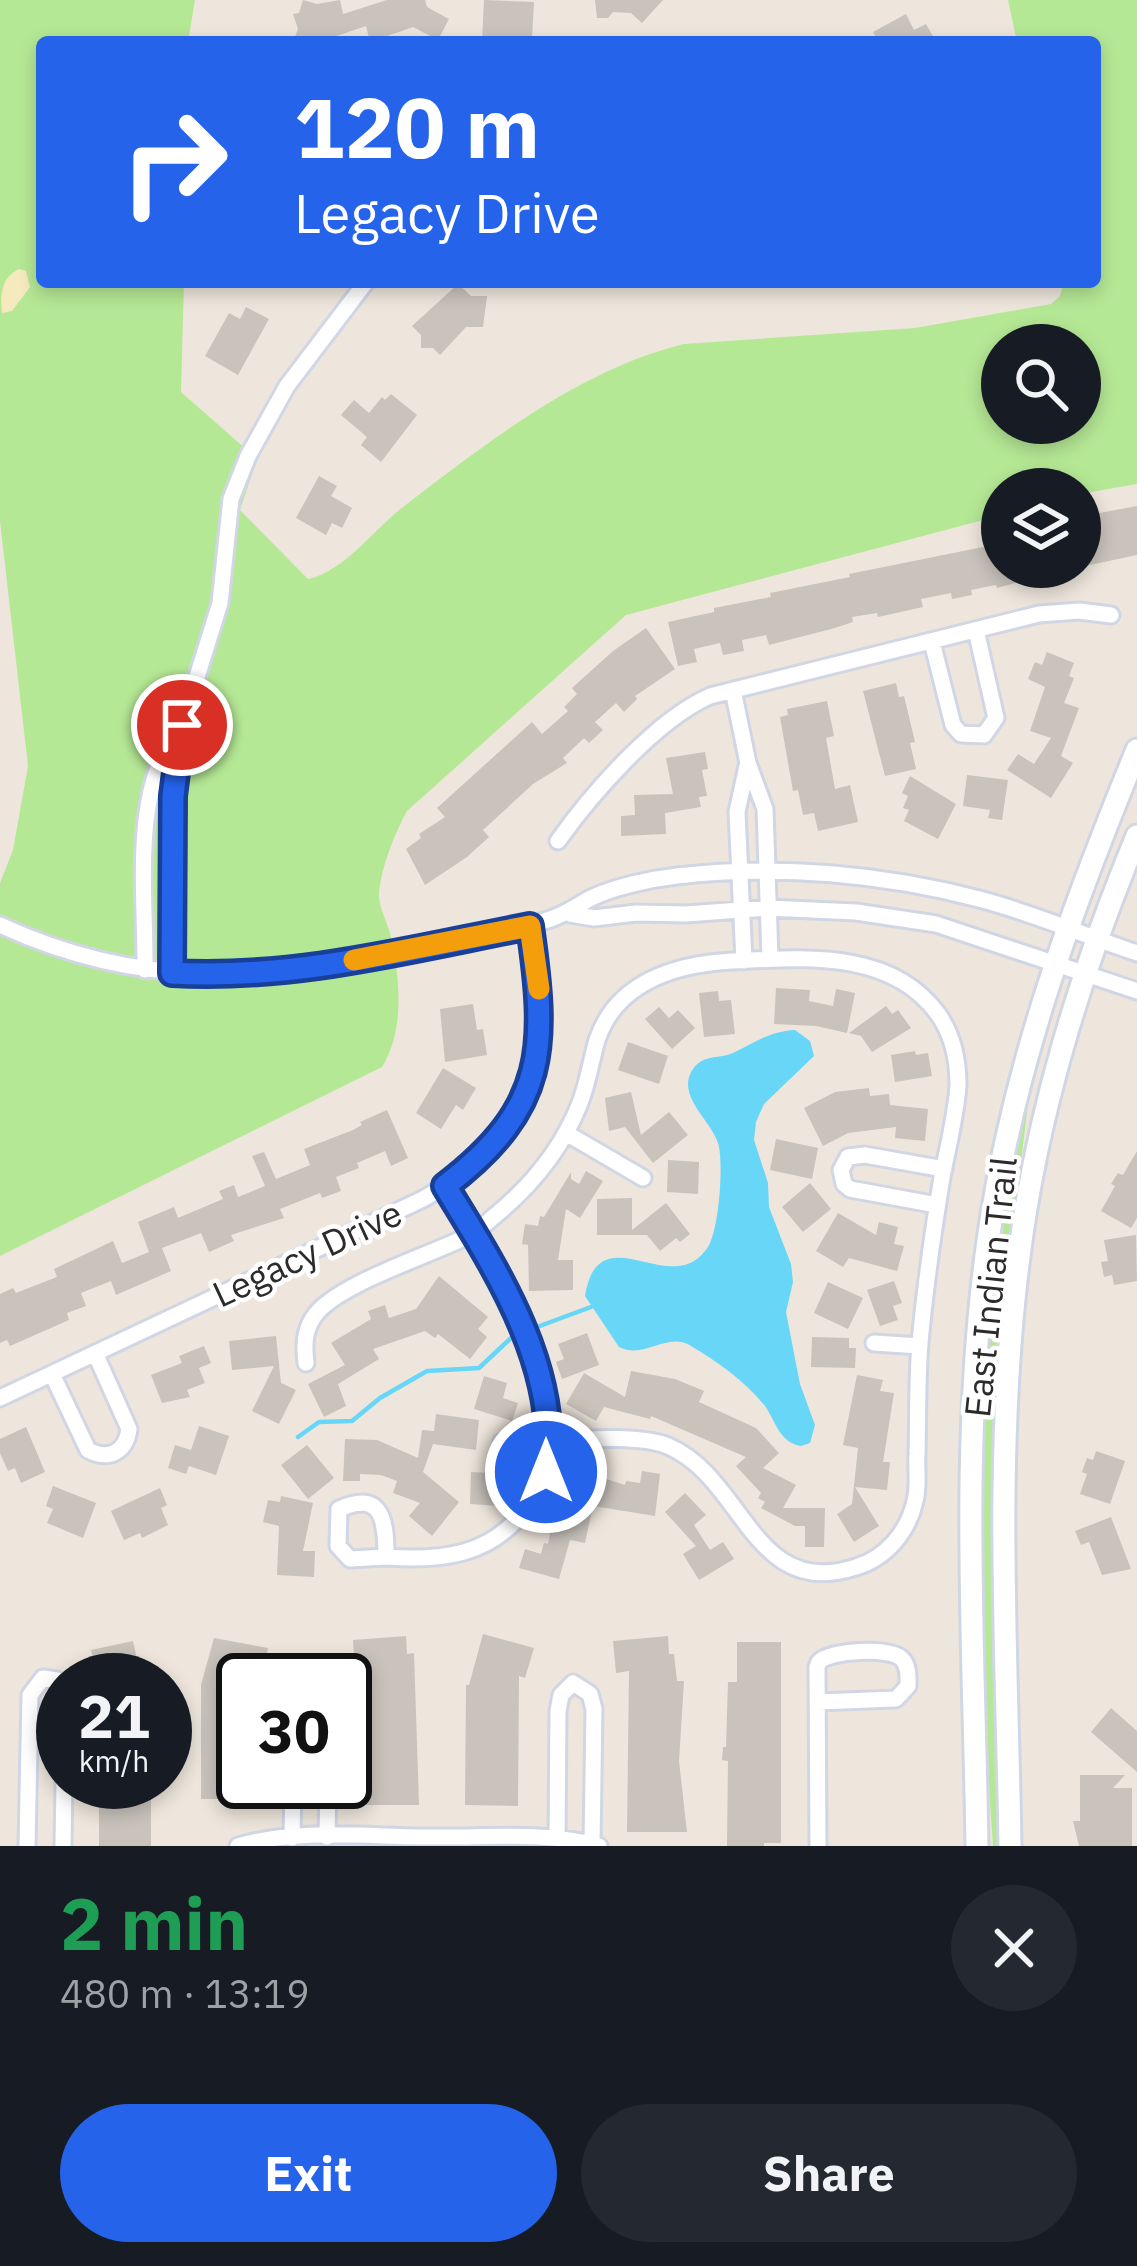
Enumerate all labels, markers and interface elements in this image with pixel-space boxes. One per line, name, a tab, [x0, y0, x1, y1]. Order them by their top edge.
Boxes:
text: 120 m	[294, 72, 540, 181]
icon: right	[96, 84, 252, 240]
text: Legacy Drive	[294, 178, 600, 248]
map controls	[981, 324, 1101, 588]
button: search	[981, 324, 1101, 444]
button: layers	[981, 468, 1101, 588]
pin	[131, 674, 233, 776]
icon: arrive	[149, 692, 215, 758]
street label: East Indian Trail	[953, 1154, 1027, 1420]
street label: Legacy Drive	[205, 1189, 409, 1317]
position arrow	[483, 1409, 609, 1535]
speed limit sign: 30	[216, 1653, 372, 1809]
text: 21	[78, 1676, 150, 1755]
text: km/h	[79, 1741, 149, 1780]
text: 2 min	[60, 1876, 248, 1970]
button: close	[951, 1885, 1077, 2011]
text: 480 m · 13:19	[60, 1968, 310, 2019]
button: Exit	[60, 2104, 557, 2242]
button: Share	[581, 2104, 1077, 2242]

